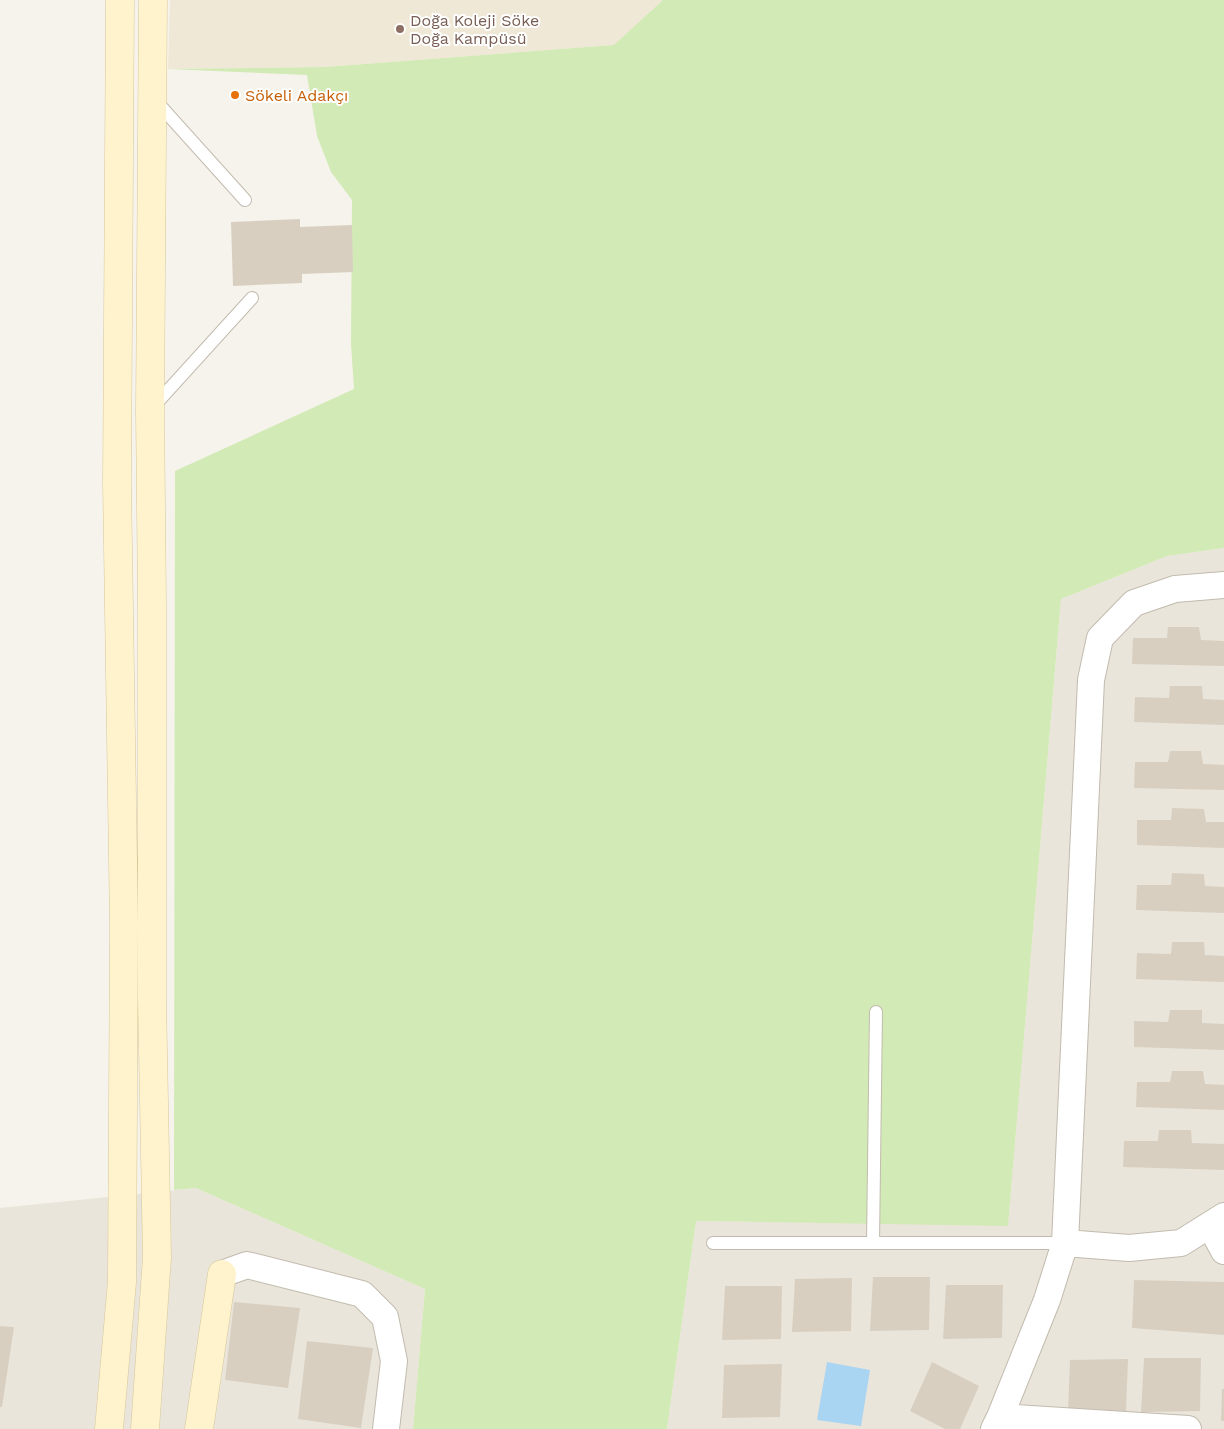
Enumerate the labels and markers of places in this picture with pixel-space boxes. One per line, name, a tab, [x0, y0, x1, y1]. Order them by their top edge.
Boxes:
place label: Doğa Koleji Söke Doğa Kampüsü	[410, 11, 539, 48]
marker: Doğa Koleji Söke Doğa Kampüsü	[394, 23, 406, 35]
place label: Sökeli Adakçı	[245, 86, 348, 105]
marker: Sökeli Adakçı	[229, 89, 241, 101]

